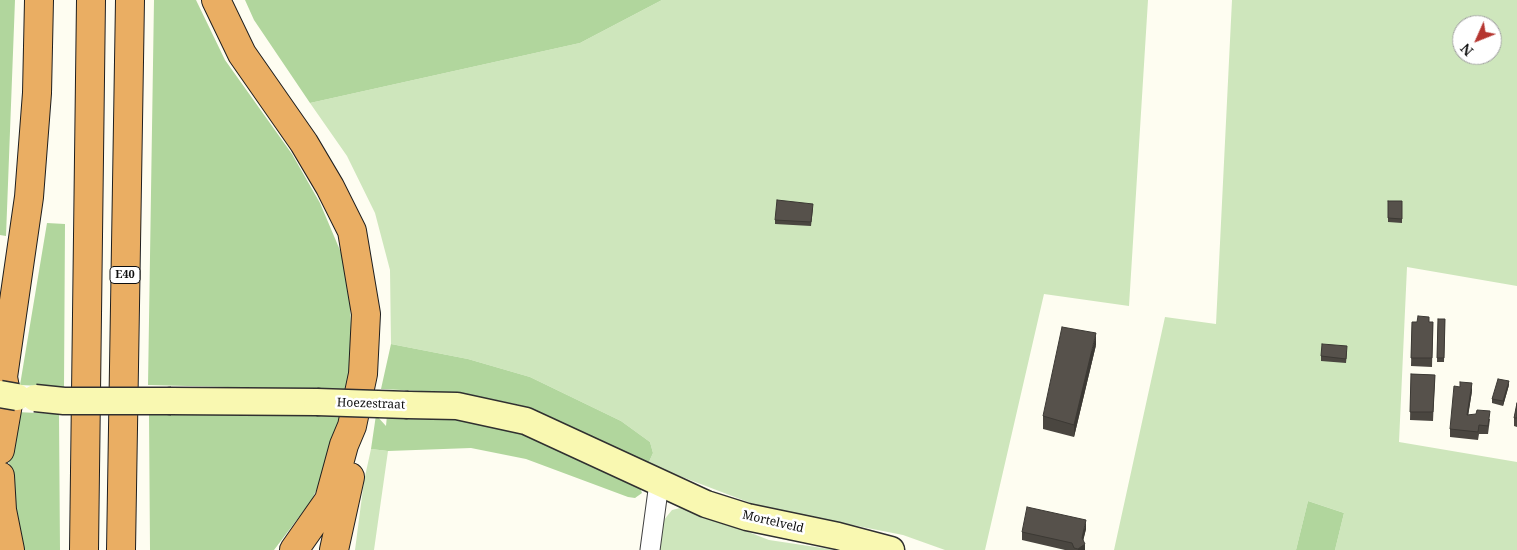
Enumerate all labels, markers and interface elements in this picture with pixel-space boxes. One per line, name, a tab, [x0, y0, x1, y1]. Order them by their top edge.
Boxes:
north arrow	[1452, 15, 1502, 65]
text: N	[1456, 40, 1477, 61]
road number: E40	[110, 266, 140, 284]
street label: Hoezestraat	[337, 396, 405, 412]
street label: Mortelveld	[741, 508, 805, 536]

